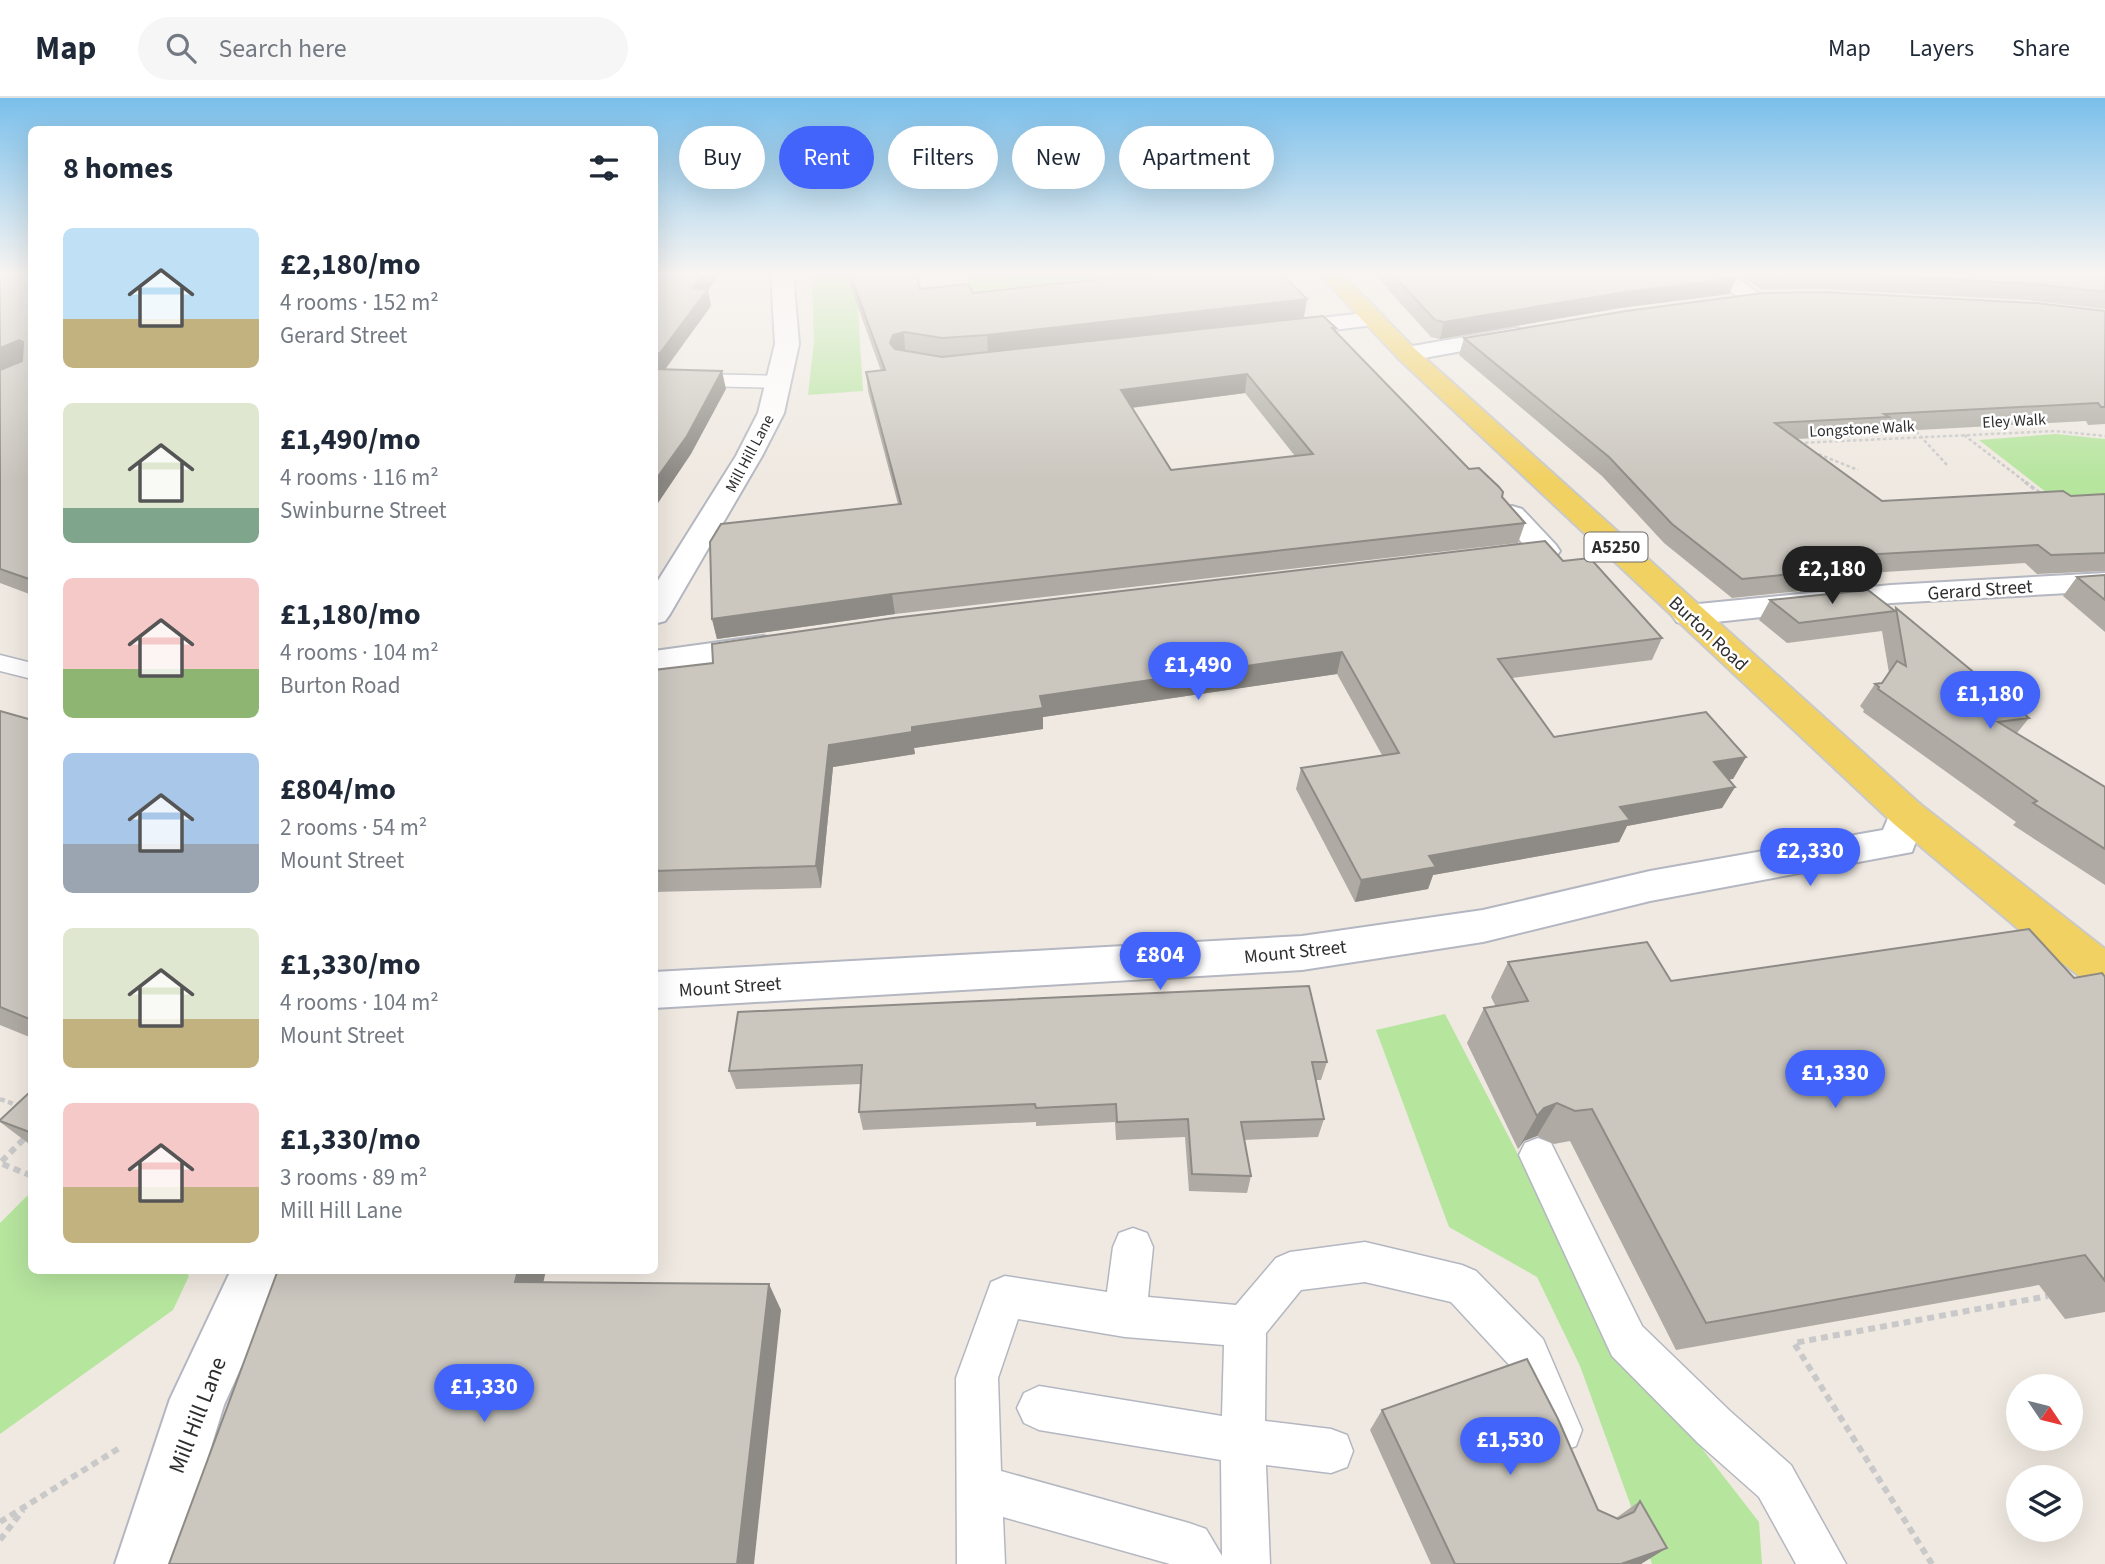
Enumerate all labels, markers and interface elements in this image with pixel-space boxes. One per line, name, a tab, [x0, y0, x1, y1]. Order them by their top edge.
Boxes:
search box	[138, 17, 628, 80]
text: Map	[35, 25, 96, 72]
icon: search	[162, 29, 200, 67]
text: Search here	[218, 30, 347, 67]
text: Map	[1828, 31, 1871, 66]
text: Layers	[1909, 31, 1974, 66]
text: Share	[2012, 31, 2070, 66]
chip: Buy	[679, 126, 765, 189]
chip: Rent	[779, 126, 874, 189]
chip: Filters	[888, 126, 998, 189]
chip: New	[1012, 126, 1105, 189]
chip: Apartment	[1119, 126, 1274, 189]
text: 8 homes	[63, 147, 173, 190]
icon: filters	[585, 149, 623, 187]
text: £2,180/mo	[280, 243, 421, 286]
icon: home	[119, 256, 203, 340]
text: 4 rooms · 152 m²	[280, 286, 439, 319]
text: Gerard Street	[280, 319, 407, 352]
street label: Eley Walk	[1982, 408, 2046, 434]
street label: Mill Hill Lane	[720, 411, 780, 496]
street label: Longstone Walk	[1809, 415, 1915, 443]
text: £1,490/mo	[280, 418, 421, 461]
icon: home	[119, 431, 203, 515]
text: 4 rooms · 116 m²	[280, 461, 439, 494]
text: Swinburne Street	[280, 494, 446, 527]
road number: A5250	[1584, 532, 1648, 561]
pin: £2,180	[1775, 546, 1889, 606]
text: £2,180	[1798, 552, 1866, 585]
street label: Gerard Street	[1927, 573, 2034, 608]
street label: Burton Road	[1662, 590, 1754, 678]
text: £1,180/mo	[280, 593, 421, 636]
icon: home	[119, 606, 203, 690]
text: 4 rooms · 104 m²	[280, 636, 439, 669]
pin: £1,490	[1141, 642, 1255, 702]
text: £1,490	[1164, 648, 1232, 681]
text: Burton Road	[280, 669, 401, 702]
pin: £1,180	[1933, 672, 2047, 731]
text: £1,180	[1956, 677, 2024, 710]
text: £804/mo	[280, 768, 396, 811]
icon: home	[119, 781, 203, 865]
text: 2 rooms · 54 m²	[280, 811, 427, 844]
pin: £2,330	[1753, 828, 1867, 888]
text: £2,330	[1776, 834, 1844, 867]
text: Mount Street	[280, 844, 404, 877]
pin: £804	[1119, 932, 1201, 992]
street label: Mount Street	[1243, 934, 1348, 971]
text: £804	[1136, 938, 1184, 971]
text: £1,330/mo	[280, 943, 421, 986]
icon: home	[119, 956, 203, 1040]
street label: Mount Street	[678, 970, 783, 1005]
text: 4 rooms · 104 m²	[280, 986, 439, 1019]
text: Mount Street	[280, 1019, 404, 1052]
pin: £1,330	[1778, 1051, 1892, 1110]
text: £1,330	[1801, 1056, 1869, 1089]
text: £1,330/mo	[280, 1118, 421, 1161]
icon: home	[119, 1131, 203, 1215]
text: 3 rooms · 89 m²	[280, 1161, 427, 1194]
text: Mill Hill Lane	[280, 1194, 402, 1227]
street label: Mill Hill Lane	[160, 1352, 235, 1478]
pin: £1,330	[427, 1364, 541, 1424]
text: £1,330	[450, 1370, 518, 1403]
north arrow	[2006, 1374, 2082, 1451]
map controls	[2006, 1374, 2083, 1542]
pin: £1,530	[1453, 1418, 1567, 1477]
text: £1,530	[1476, 1423, 1544, 1456]
button: layers	[2006, 1465, 2083, 1542]

